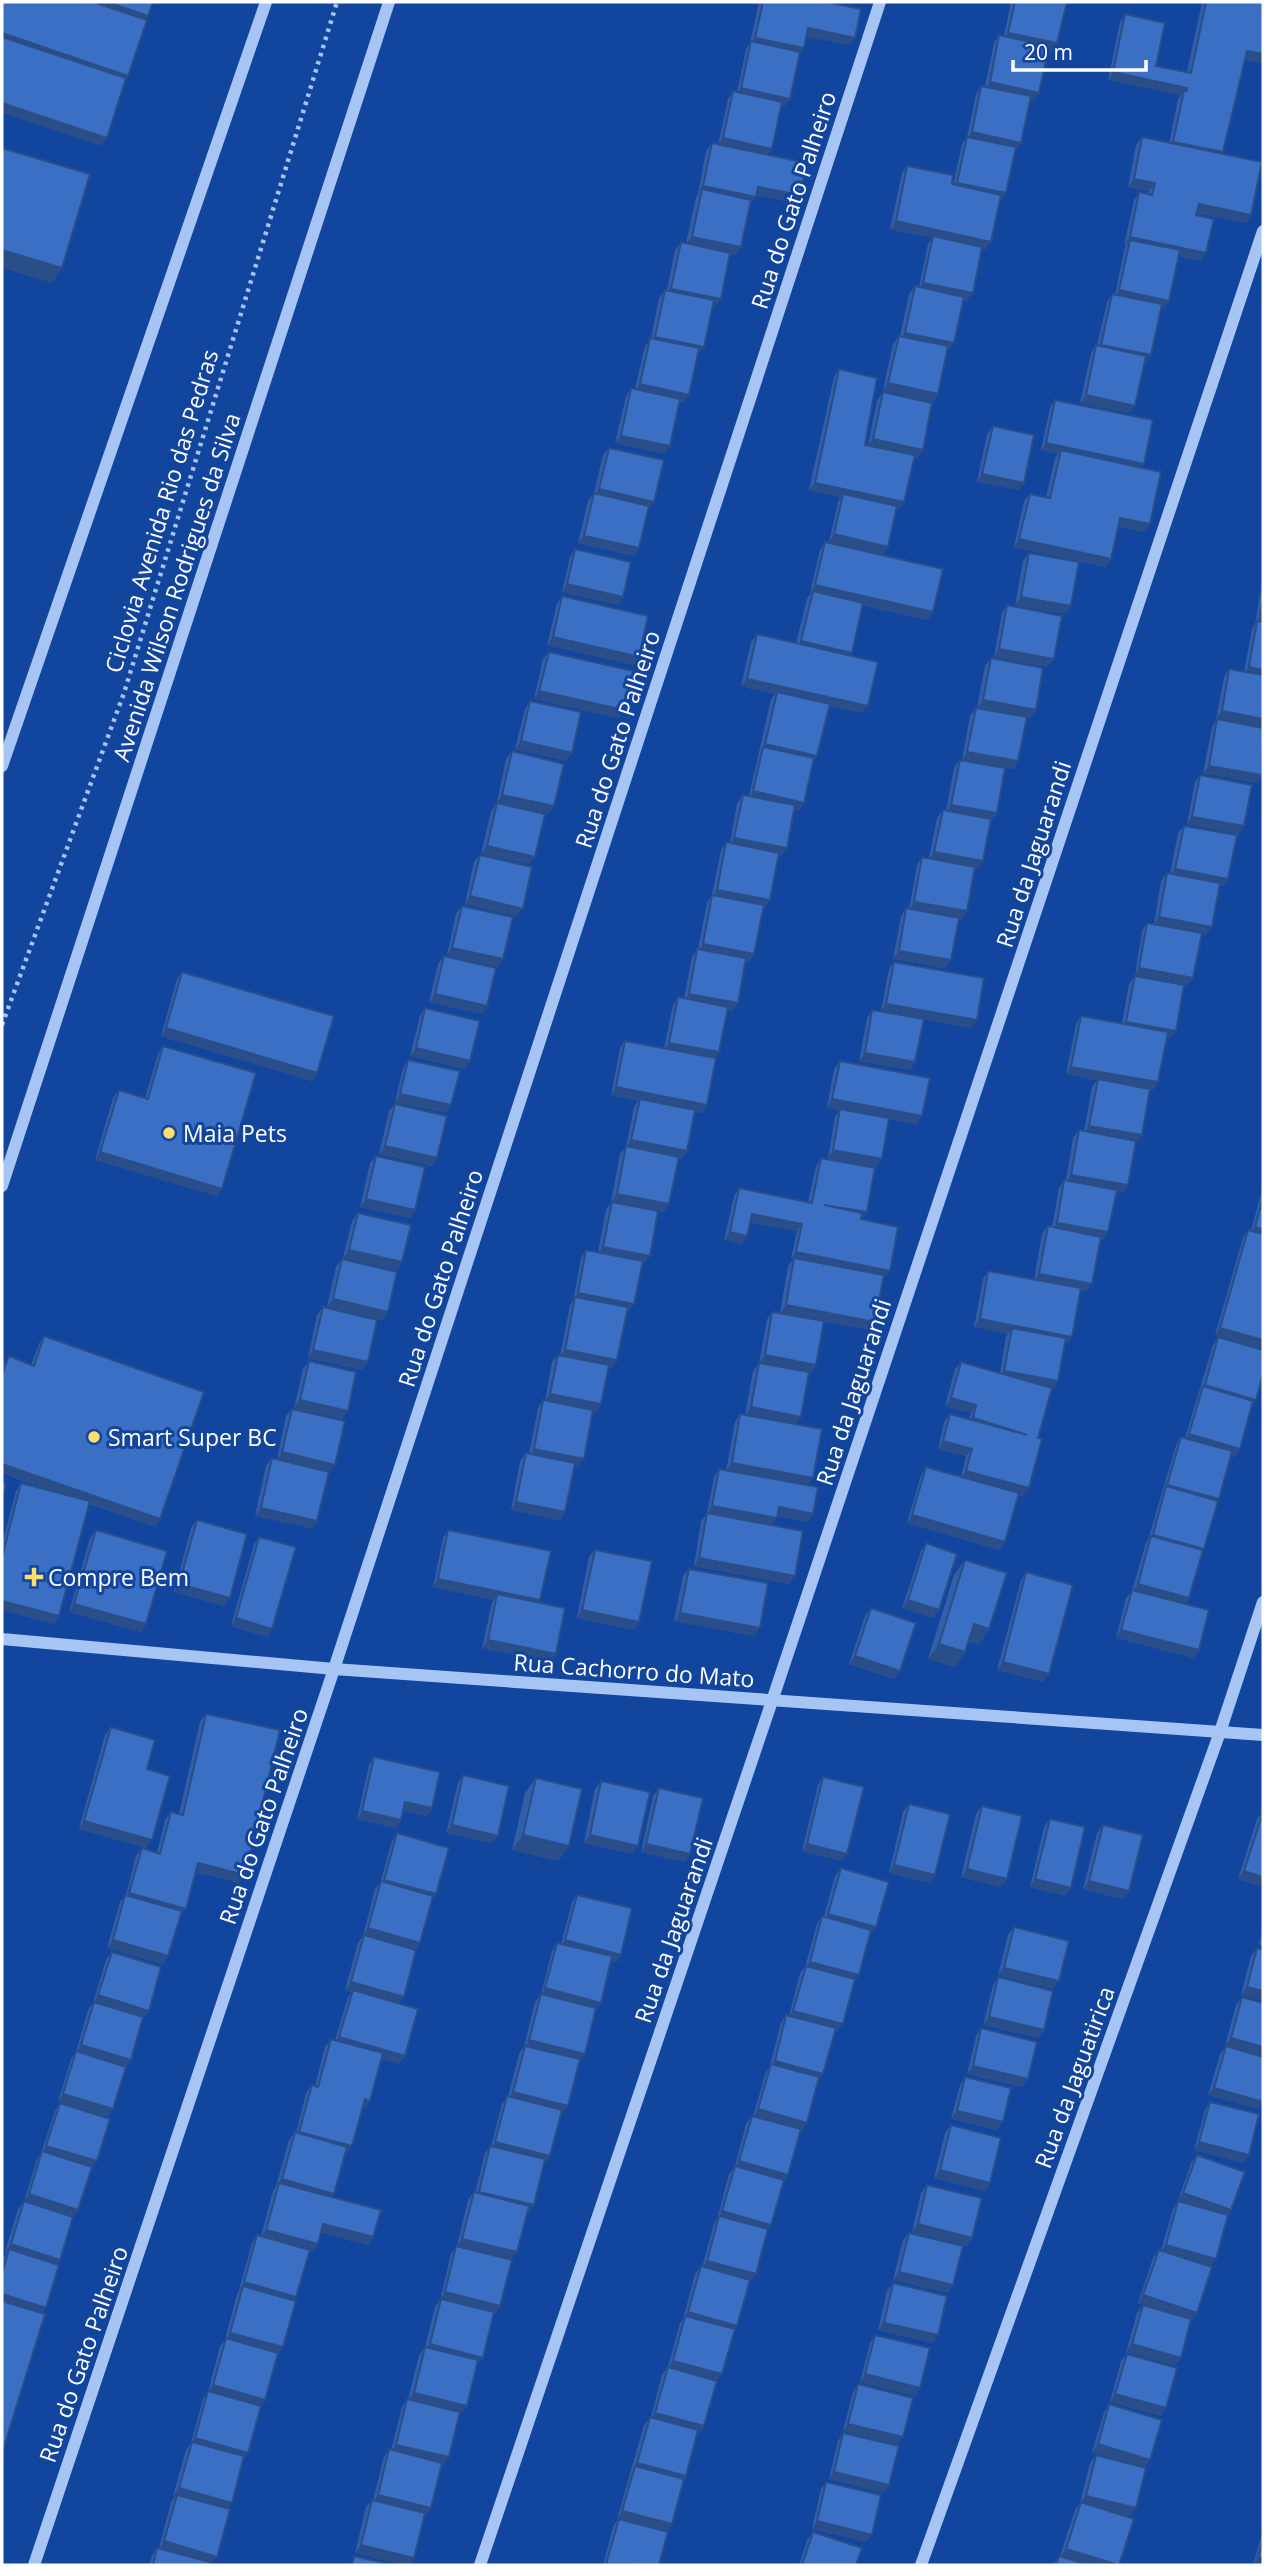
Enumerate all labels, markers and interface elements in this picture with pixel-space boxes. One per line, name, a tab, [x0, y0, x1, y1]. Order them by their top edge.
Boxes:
scale bar	[1013, 28, 1146, 72]
text: 20 m	[1024, 38, 1073, 66]
street label: Rua do Gato Palheiro	[743, 87, 843, 313]
street label: Ciclovia Avenida Rio das Pedras	[97, 346, 225, 676]
street label: Avenida Wilson Rodrigues da Silva	[104, 409, 248, 765]
street label: Rua do Gato Palheiro	[567, 626, 667, 852]
street label: Rua da Jaguarandi	[988, 757, 1078, 951]
place label: Maia Pets	[183, 1117, 287, 1149]
marker: Maia Pets	[161, 1125, 177, 1141]
street label: Rua do Gato Palheiro	[390, 1165, 490, 1391]
street label: Rua da Jaguarandi	[808, 1295, 898, 1489]
place label: Smart Super BC	[108, 1421, 277, 1453]
marker: Smart Super BC	[86, 1429, 102, 1445]
place label: Compre Bem	[48, 1561, 189, 1593]
marker: Compre Bem	[26, 1569, 42, 1585]
street label: Rua Cachorro do Mato	[513, 1646, 755, 1694]
street label: Rua do Gato Palheiro	[211, 1704, 315, 1928]
street label: Rua da Jaguarandi	[626, 1833, 720, 2027]
street label: Rua da Jaguatirica	[1026, 1982, 1122, 2172]
street label: Rua do Gato Palheiro	[31, 2242, 135, 2466]

